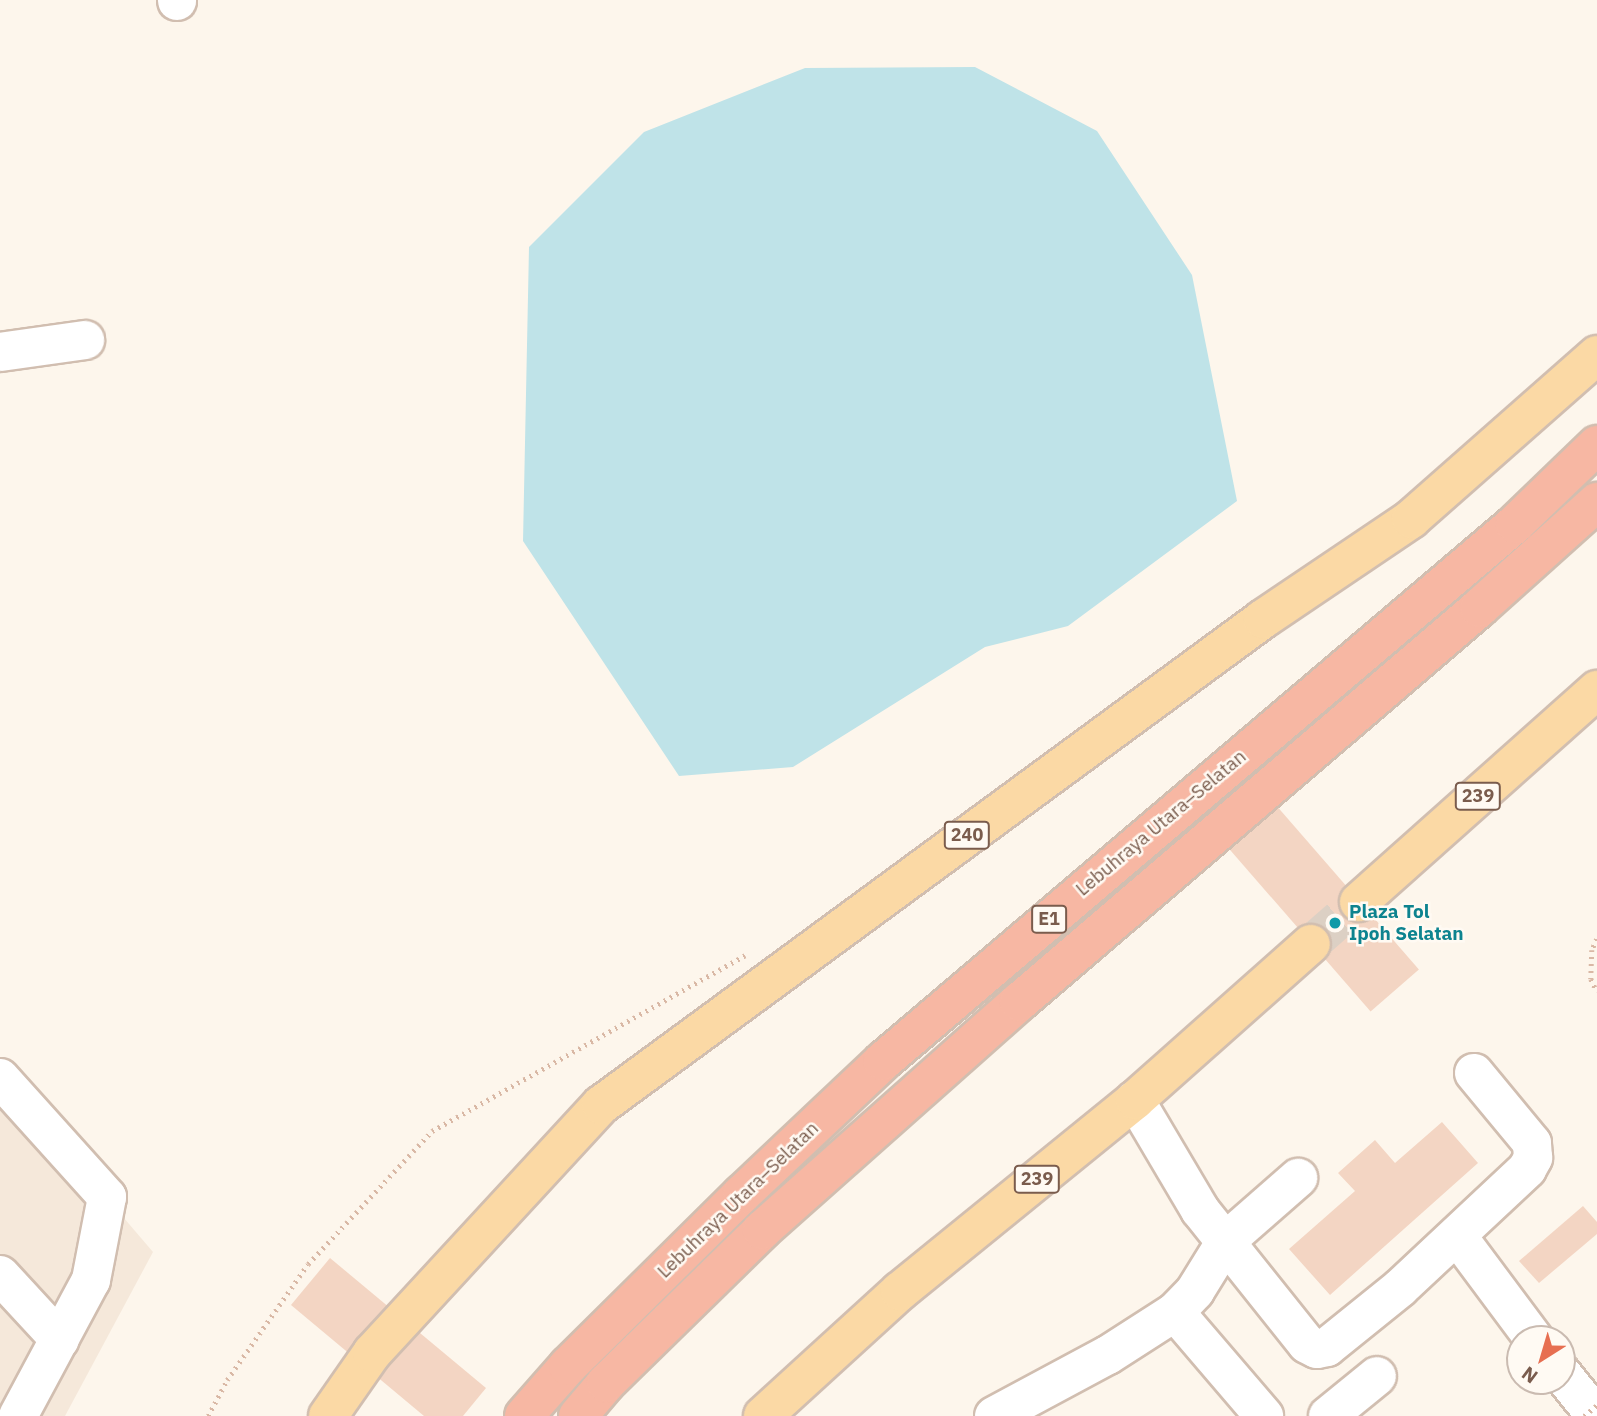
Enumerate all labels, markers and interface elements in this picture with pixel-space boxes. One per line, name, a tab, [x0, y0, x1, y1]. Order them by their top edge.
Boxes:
street label: Lebuhraya Utara–Selatan	[1071, 745, 1251, 901]
road number: 239	[1454, 782, 1502, 810]
road number: 240	[942, 820, 992, 850]
place label: Plaza Tol Ipoh Selatan	[1349, 901, 1464, 945]
road number: E1	[1030, 904, 1068, 934]
marker: Plaza Tol Ipoh Selatan	[1327, 915, 1343, 931]
street label: Lebuhraya Utara–Selatan	[653, 1117, 823, 1283]
road number: 239	[1012, 1164, 1062, 1194]
north arrow	[1506, 1325, 1576, 1395]
text: N	[1517, 1361, 1542, 1389]

